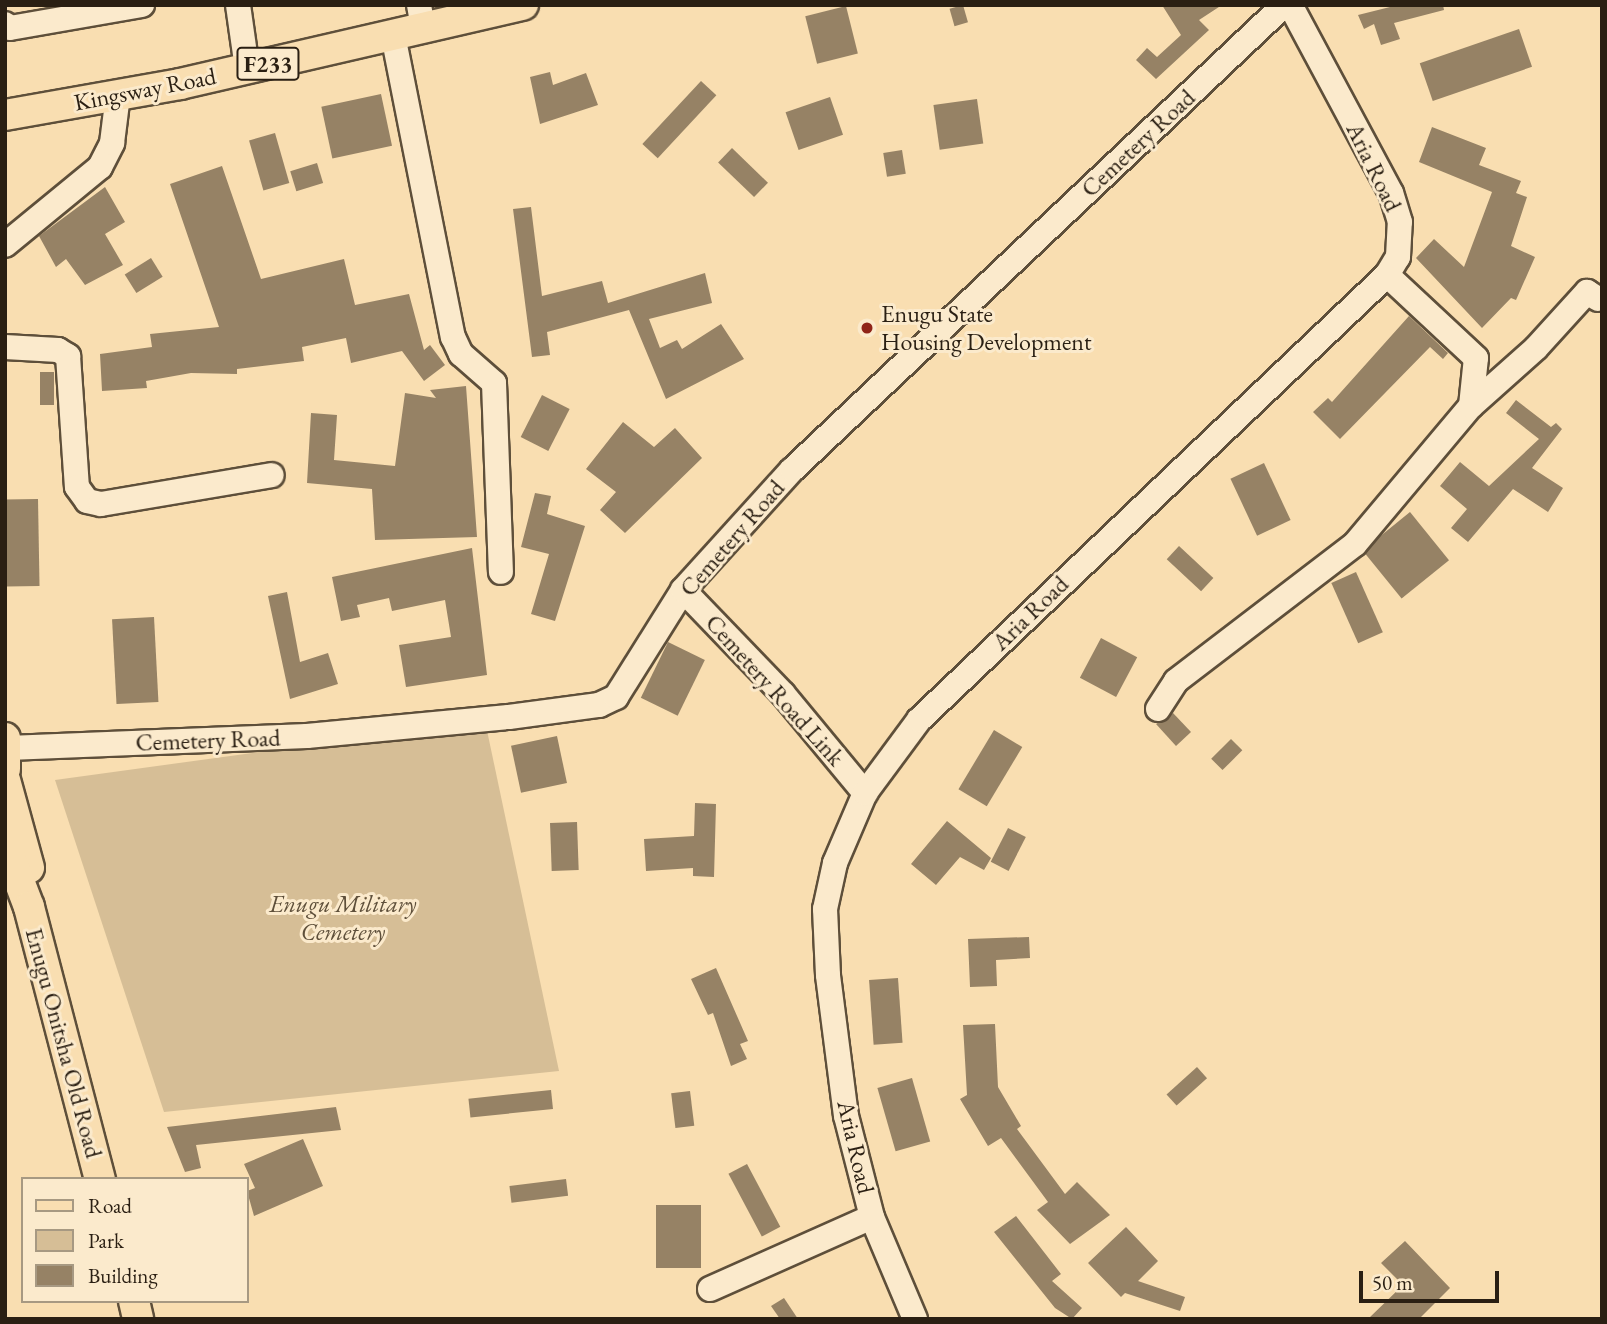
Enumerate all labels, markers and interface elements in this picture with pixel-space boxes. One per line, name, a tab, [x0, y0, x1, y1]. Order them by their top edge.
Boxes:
road number: F233	[235, 44, 301, 83]
street label: Kingsway Road	[72, 61, 218, 117]
street label: Cemetery Road	[1075, 83, 1201, 203]
street label: Aria Road	[1340, 118, 1408, 216]
place label: Enugu State Housing Development	[881, 300, 1092, 356]
marker: Enugu State Housing Development	[859, 320, 875, 336]
street label: Cemetery Road	[674, 474, 790, 602]
street label: Aria Road	[986, 570, 1074, 656]
street label: Cemetery Road Link	[700, 608, 850, 772]
street label: Cemetery Road	[135, 723, 281, 757]
park label: Enugu Military Cemetery	[270, 890, 416, 946]
street label: Enugu Onitsha Old Road	[19, 925, 109, 1161]
street label: Aria Road	[831, 1097, 881, 1197]
legend	[21, 1177, 248, 1303]
text: Road	[88, 1192, 132, 1219]
text: Park	[88, 1227, 124, 1254]
scale bar	[1362, 1258, 1502, 1302]
text: Building	[88, 1262, 158, 1289]
text: 50 m	[1372, 1269, 1413, 1296]

